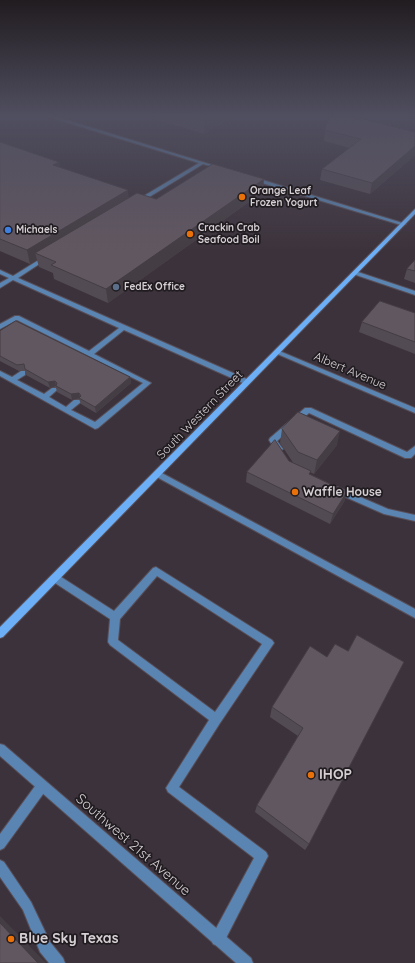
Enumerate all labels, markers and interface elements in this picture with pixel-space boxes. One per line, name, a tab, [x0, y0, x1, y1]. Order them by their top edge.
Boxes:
place label: Orange Leaf Frozen Yogurt	[250, 185, 318, 208]
marker: Orange Leaf Frozen Yogurt	[237, 192, 247, 202]
place label: Crackin Crab Seafood Boil	[198, 222, 260, 246]
place label: Michaels	[16, 224, 57, 236]
marker: Michaels	[3, 225, 13, 235]
marker: Crackin Crab Seafood Boil	[185, 229, 195, 239]
place label: FedEx Office	[124, 281, 185, 293]
marker: FedEx Office	[111, 282, 121, 292]
street label: Albert Avenue	[311, 349, 389, 393]
street label: South Western Street	[154, 368, 246, 462]
place label: Waffle House	[303, 485, 382, 499]
marker: Waffle House	[290, 487, 300, 497]
place label: IHOP	[319, 767, 352, 783]
marker: IHOP	[306, 770, 316, 780]
street label: Southwest 21st Avenue	[72, 791, 194, 899]
place label: Blue Sky Texas	[19, 931, 118, 947]
marker: Blue Sky Texas	[6, 934, 16, 944]

